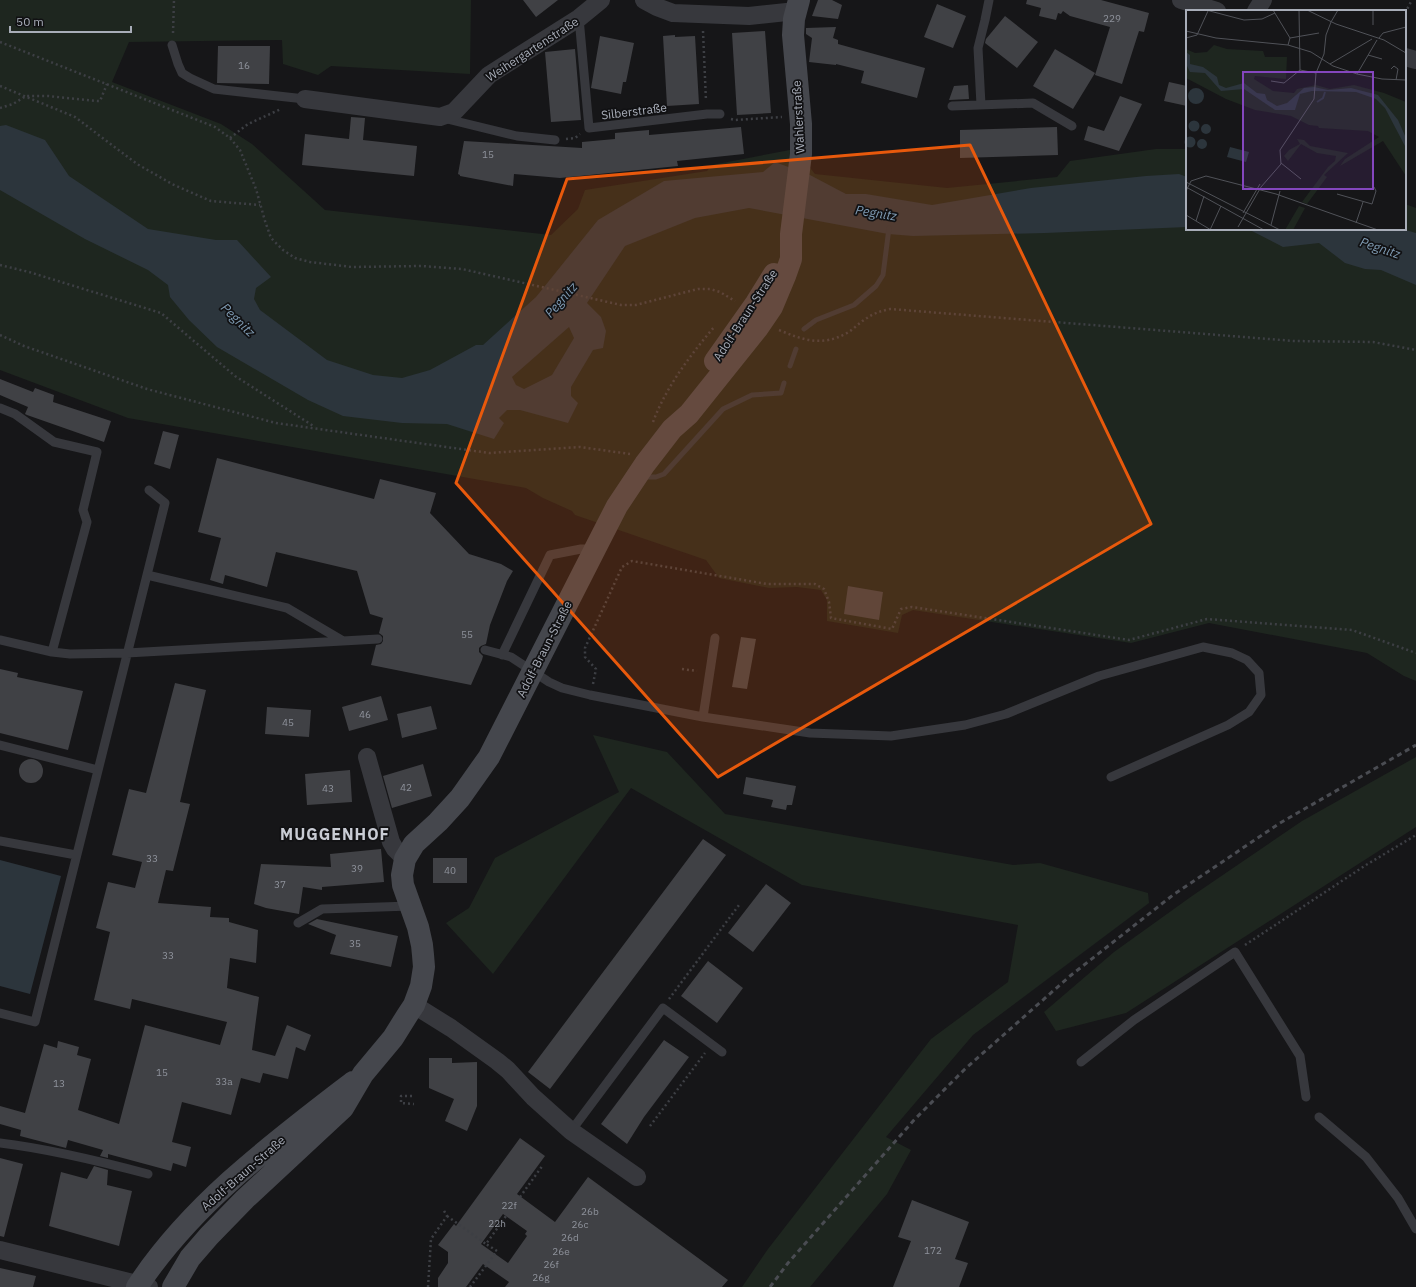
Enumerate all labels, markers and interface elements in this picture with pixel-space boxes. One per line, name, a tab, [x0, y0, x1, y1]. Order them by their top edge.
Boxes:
scale bar	[10, 8, 131, 34]
inset map	[1186, 10, 1406, 230]
house number: 229	[1103, 12, 1121, 25]
street label: Weihergartenstraße	[483, 13, 581, 85]
text: 50 m	[16, 14, 44, 29]
house number: 16	[238, 59, 250, 72]
street label: Wahlerstraße	[789, 80, 807, 154]
street label: Silberstraße	[600, 99, 668, 122]
house number: 15	[482, 148, 494, 161]
water label: Pegnitz	[854, 201, 898, 225]
water label: Pegnitz	[1358, 234, 1403, 263]
street label: Adolf-Braun-Straße	[710, 266, 780, 364]
water label: Pegnitz	[541, 279, 581, 321]
water label: Pegnitz	[217, 299, 259, 341]
street label: Adolf-Braun-Straße	[513, 598, 575, 700]
house number: 55	[461, 628, 473, 641]
house number: 46	[359, 708, 371, 721]
house number: 45	[282, 716, 294, 729]
house number: 42	[400, 781, 412, 794]
house number: 43	[322, 782, 334, 795]
district label: MUGGENHOF	[280, 824, 390, 844]
house number: 33	[146, 852, 158, 865]
house number: 39	[351, 862, 363, 875]
house number: 40	[444, 864, 456, 877]
house number: 37	[274, 878, 286, 891]
house number: 35	[349, 937, 361, 950]
house number: 33	[162, 949, 174, 962]
house number: 15	[156, 1066, 168, 1079]
house number: 33a	[215, 1075, 233, 1088]
house number: 13	[53, 1077, 65, 1090]
street label: Adolf-Braun-Straße	[198, 1132, 288, 1214]
house number: 22f	[501, 1199, 517, 1212]
house number: 26b	[581, 1205, 599, 1218]
house number: 22h	[488, 1217, 506, 1230]
house number: 26c	[571, 1218, 589, 1231]
house number: 26d	[561, 1231, 579, 1244]
house number: 172	[924, 1244, 942, 1257]
house number: 26e	[552, 1245, 570, 1258]
house number: 26f	[543, 1258, 559, 1271]
house number: 26g	[532, 1271, 550, 1284]

